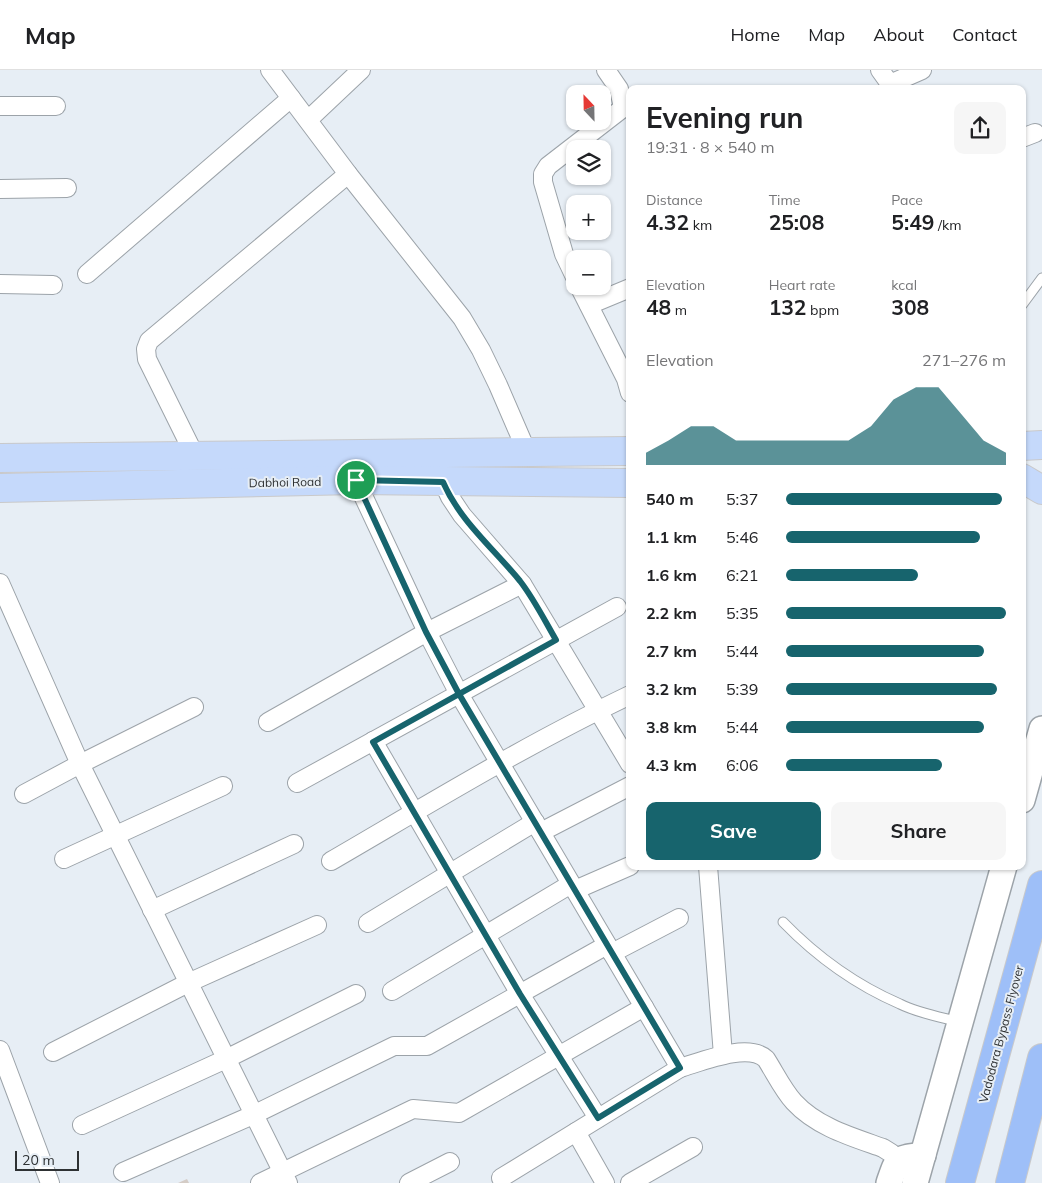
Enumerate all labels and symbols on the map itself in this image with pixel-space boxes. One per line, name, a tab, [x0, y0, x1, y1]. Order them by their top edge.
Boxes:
north arrow	[566, 85, 611, 130]
pin	[335, 459, 377, 501]
street label: Dabhoi Road	[249, 474, 321, 490]
street label: Vadodara Bypass Flyover	[975, 963, 1027, 1104]
scale bar	[15, 1148, 79, 1171]

